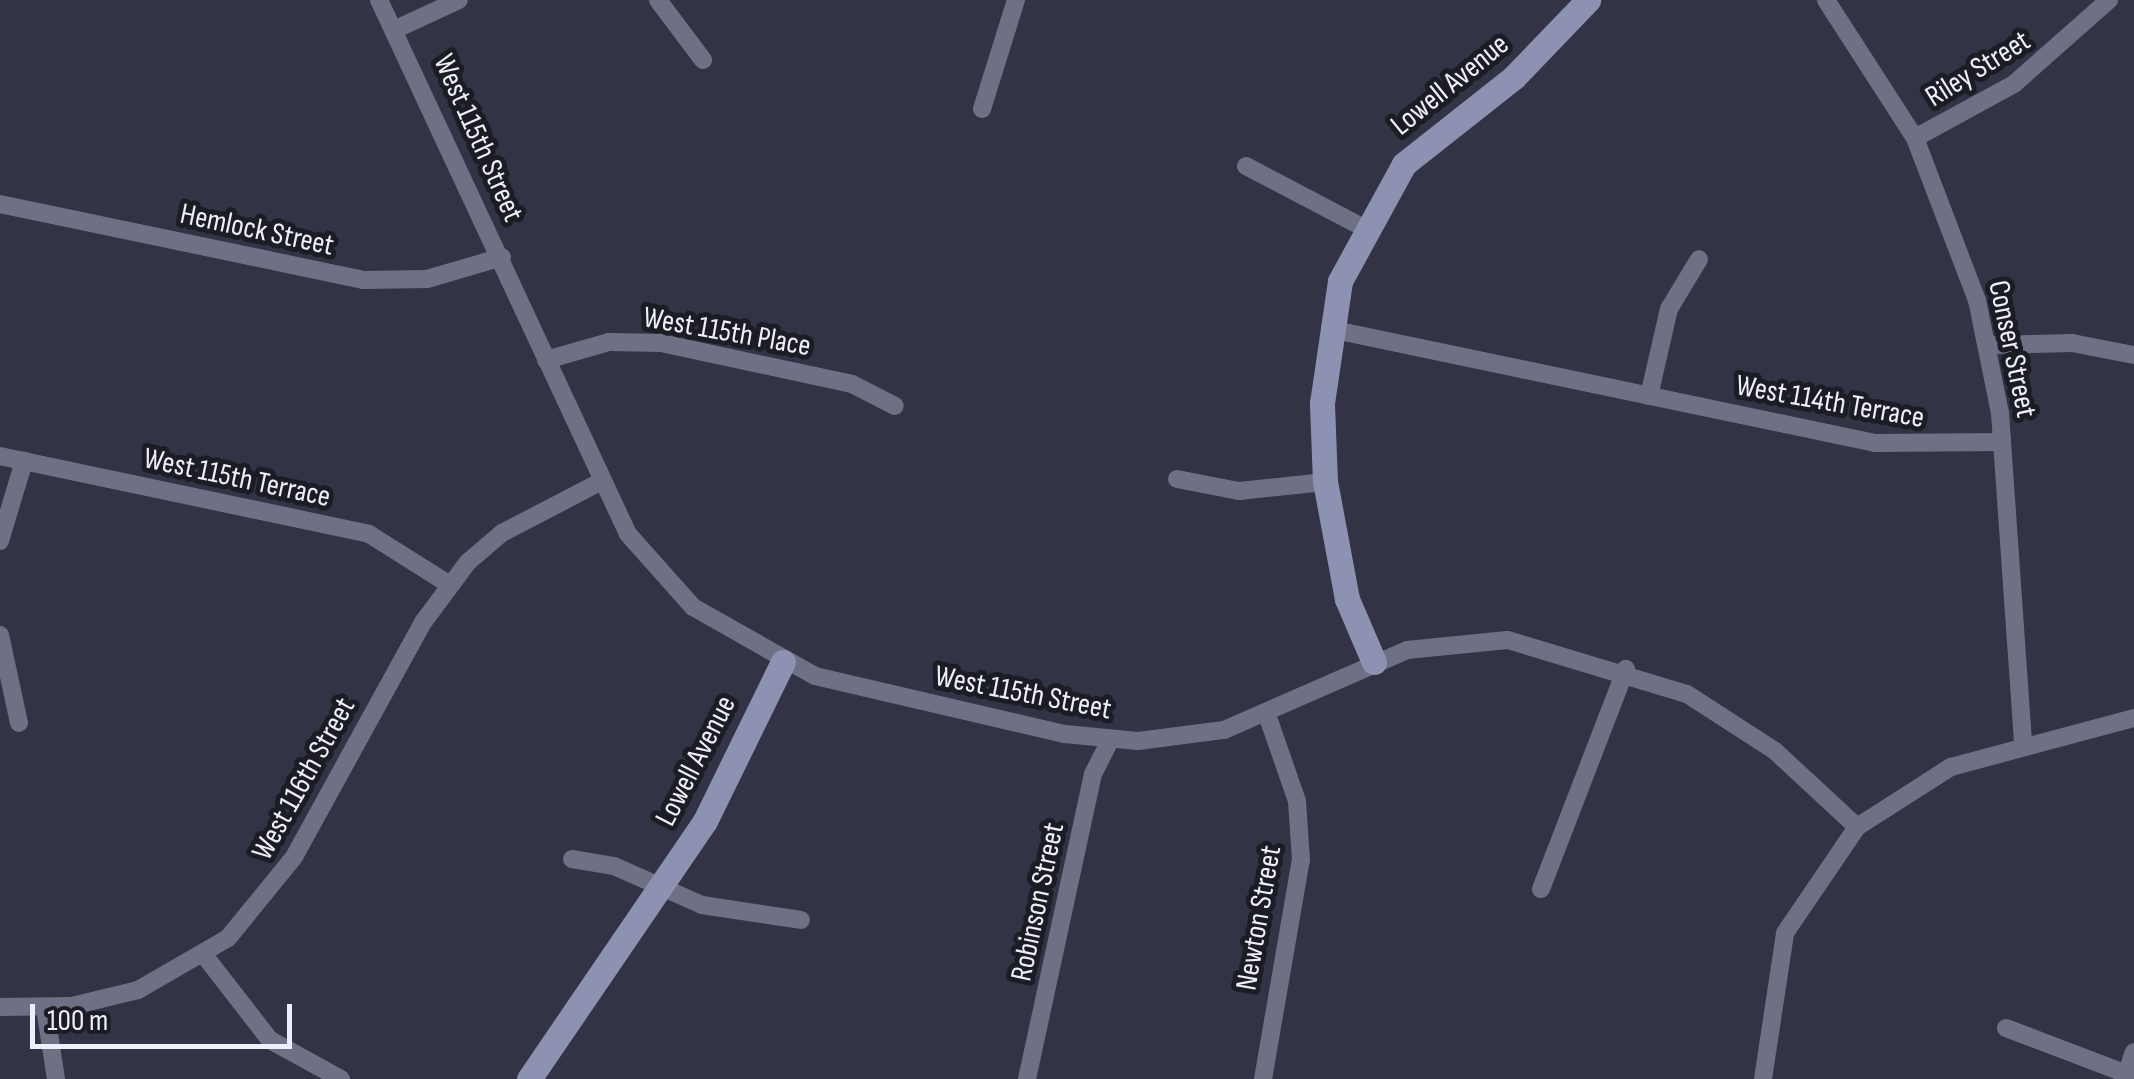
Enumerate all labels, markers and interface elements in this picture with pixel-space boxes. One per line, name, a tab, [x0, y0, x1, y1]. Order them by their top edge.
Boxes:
street label: Riley Street	[1919, 23, 2037, 115]
street label: Lowell Avenue	[1384, 27, 1516, 143]
street label: West 115th Street	[425, 49, 531, 227]
street label: Hemlock Street	[177, 196, 337, 264]
street label: Conser Street	[1980, 277, 2044, 421]
street label: West 115th Place	[641, 300, 813, 364]
street label: West 114th Terrace	[1733, 368, 1927, 436]
street label: West 115th Terrace	[140, 441, 334, 515]
street label: West 115th Street	[932, 658, 1114, 728]
street label: Lowell Avenue	[648, 690, 744, 832]
street label: West 116th Street	[245, 692, 363, 866]
street label: Robinson Street	[1004, 820, 1072, 984]
street label: Newton Street	[1229, 843, 1289, 993]
scale bar	[35, 984, 298, 1046]
text: 100 m	[47, 1003, 108, 1039]

